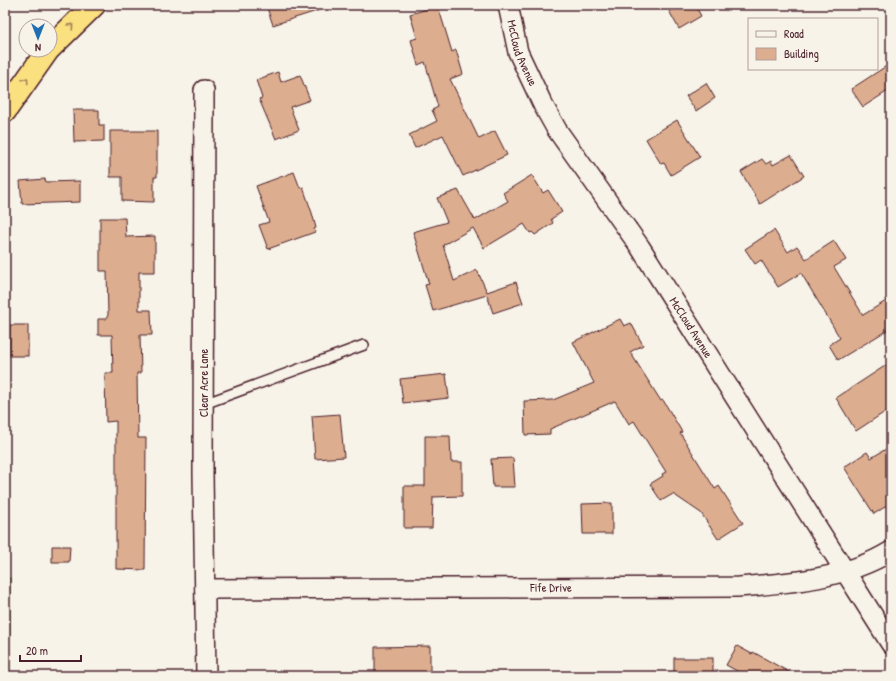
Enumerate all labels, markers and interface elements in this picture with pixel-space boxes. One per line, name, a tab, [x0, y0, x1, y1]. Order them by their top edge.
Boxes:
north arrow	[18, 18, 58, 58]
street label: McCloud Avenue	[503, 18, 542, 89]
legend	[748, 18, 878, 70]
one-way arrow	[66, 23, 74, 31]
text: Road	[784, 25, 804, 42]
text: N	[35, 41, 41, 55]
text: Building	[784, 45, 819, 62]
one-way arrow	[21, 77, 29, 84]
street label: McCloud Avenue	[666, 293, 717, 361]
street label: Clear Acre Lane	[195, 348, 212, 417]
street label: Fife Drive	[529, 579, 572, 596]
scale bar	[20, 637, 81, 663]
text: 20 m	[26, 642, 48, 659]

